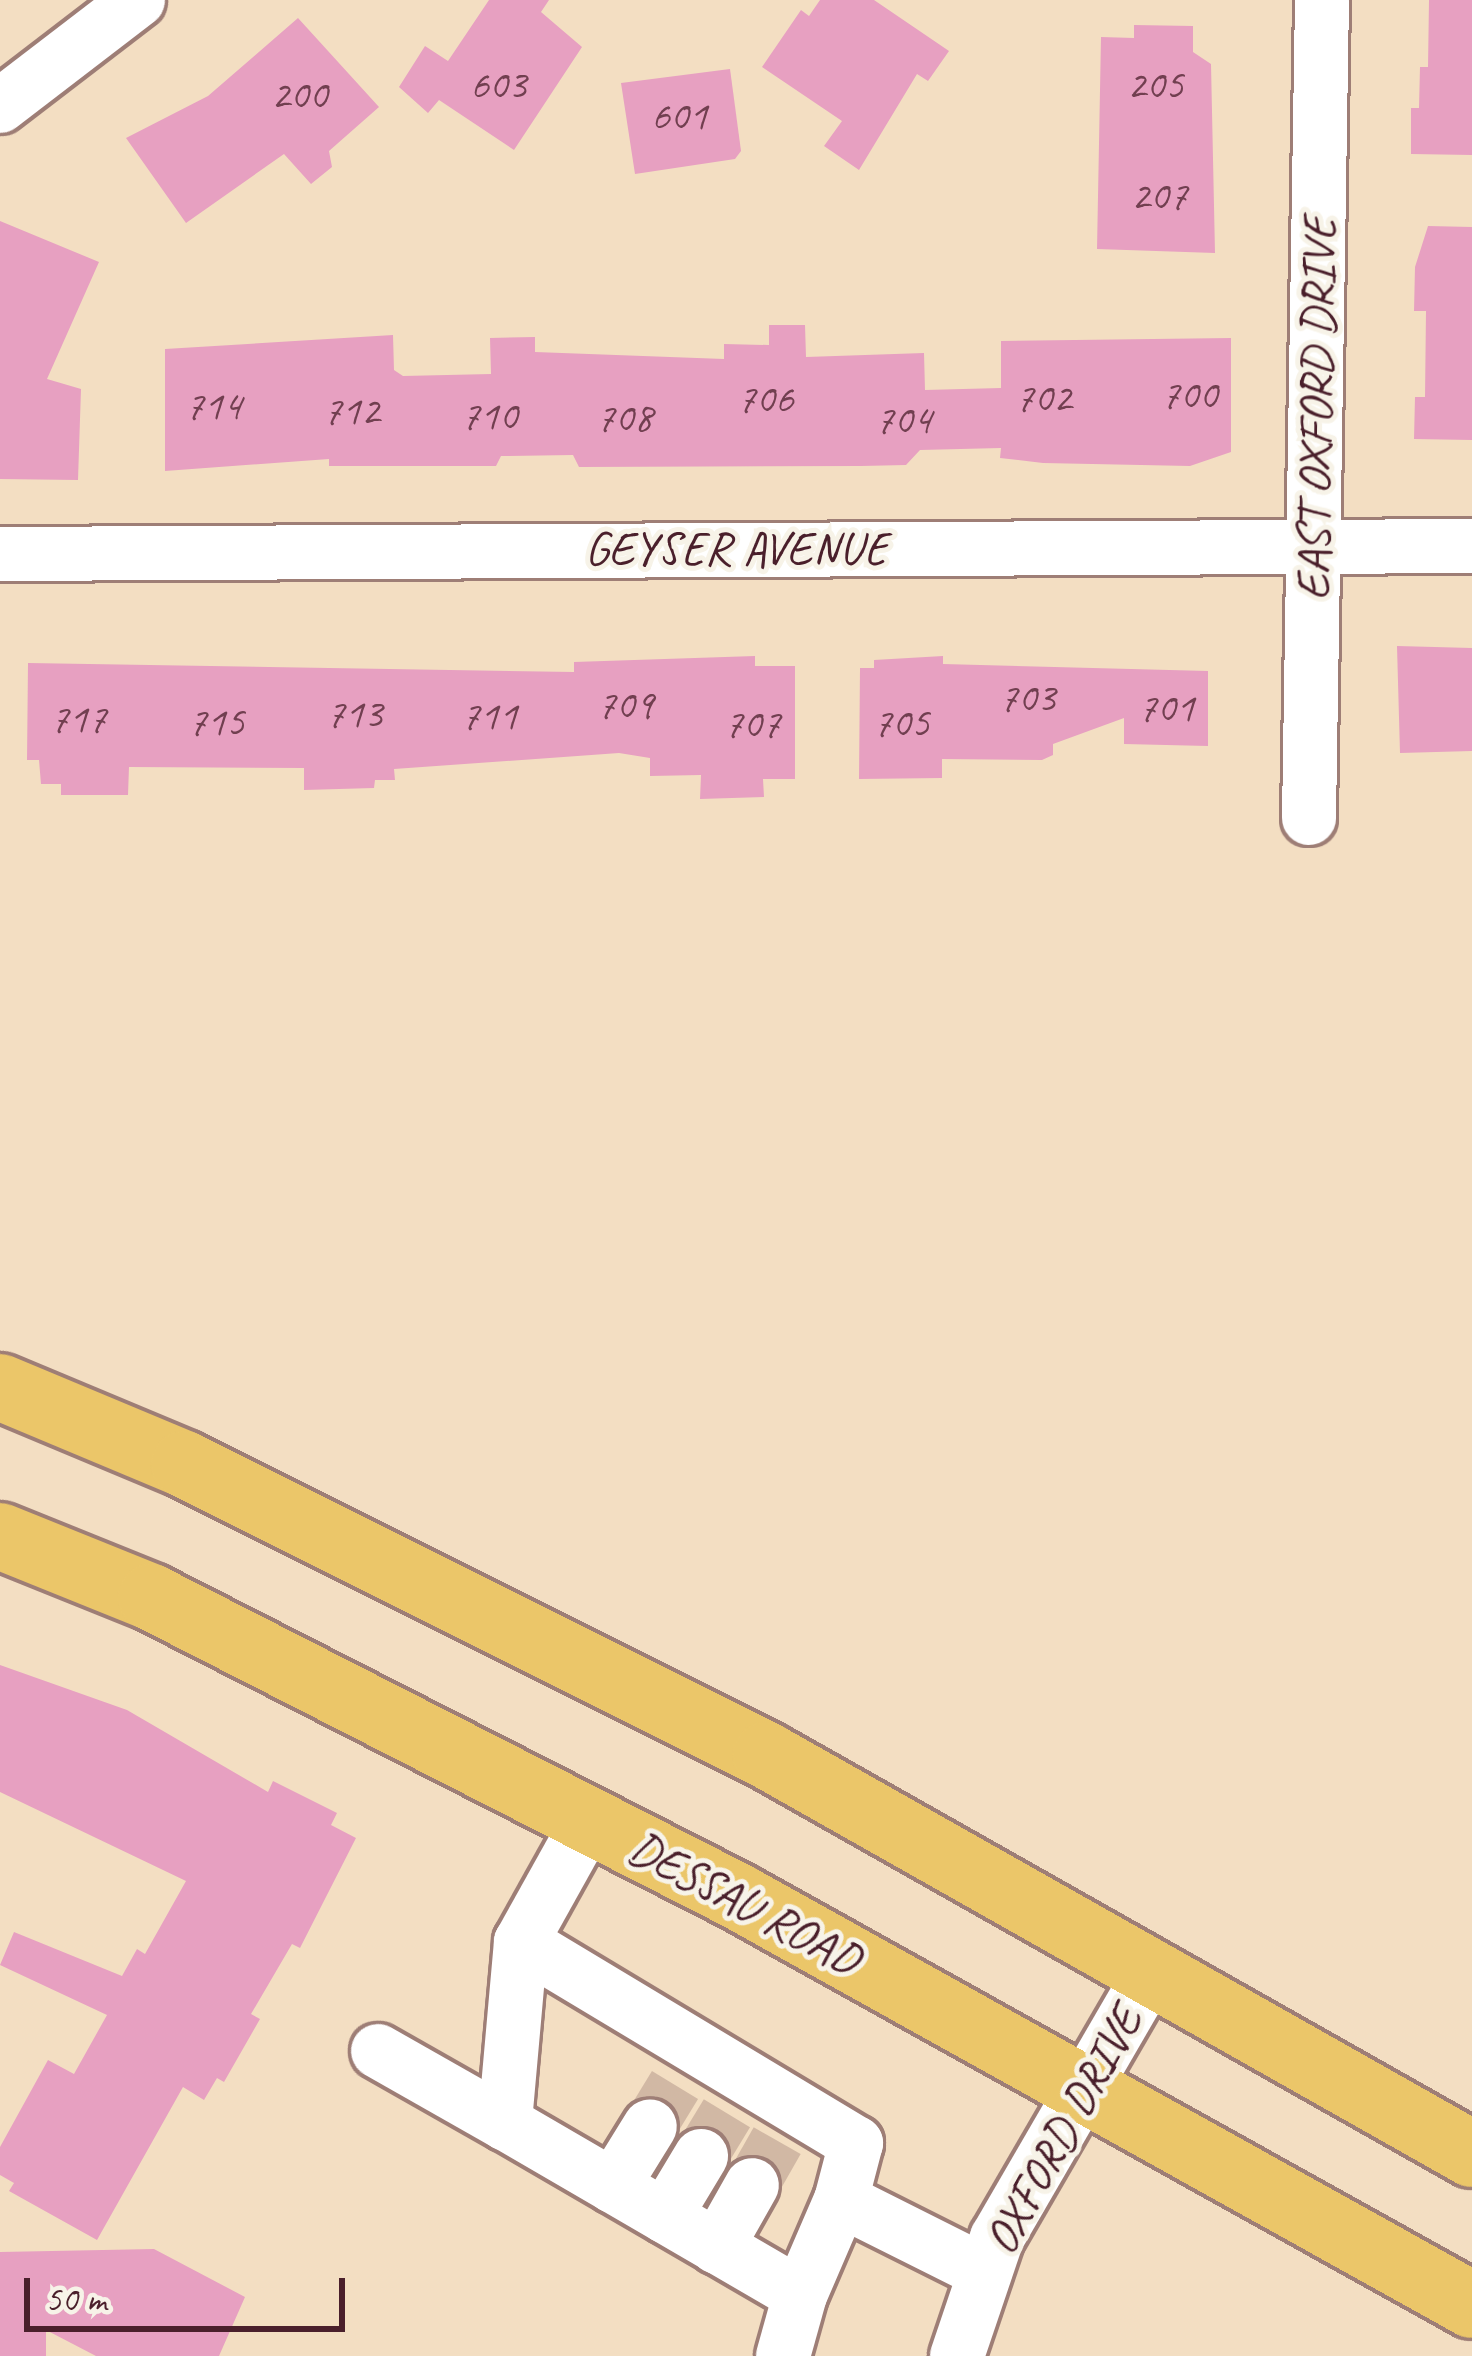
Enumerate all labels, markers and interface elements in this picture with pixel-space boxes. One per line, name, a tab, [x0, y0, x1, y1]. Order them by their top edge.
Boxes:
house number: 603	[470, 60, 526, 110]
house number: 205	[1127, 60, 1183, 110]
house number: 200	[271, 70, 327, 120]
house number: 601	[651, 91, 707, 141]
house number: 207	[1131, 171, 1187, 221]
street label: EAST OXFORD DRIVE	[1284, 218, 1348, 600]
house number: 700	[1161, 370, 1217, 420]
house number: 702	[1015, 373, 1071, 423]
house number: 706	[737, 374, 793, 424]
house number: 714	[185, 381, 241, 431]
house number: 712	[323, 386, 379, 436]
house number: 710	[461, 391, 517, 441]
house number: 708	[596, 393, 652, 443]
house number: 704	[875, 395, 931, 445]
street label: GEYSER AVENUE	[584, 520, 888, 578]
house number: 703	[999, 673, 1055, 723]
house number: 709	[597, 680, 653, 730]
house number: 701	[1138, 683, 1194, 733]
house number: 713	[326, 689, 382, 739]
house number: 711	[461, 691, 517, 741]
house number: 717	[50, 694, 106, 744]
house number: 715	[188, 697, 244, 747]
house number: 705	[873, 698, 929, 748]
house number: 707	[724, 699, 780, 749]
street label: DESSAU ROAD	[619, 1818, 871, 1988]
street label: OXFORD DRIVE	[971, 1995, 1155, 2265]
scale bar	[30, 2254, 351, 2328]
text: 50 m	[45, 2276, 106, 2322]

